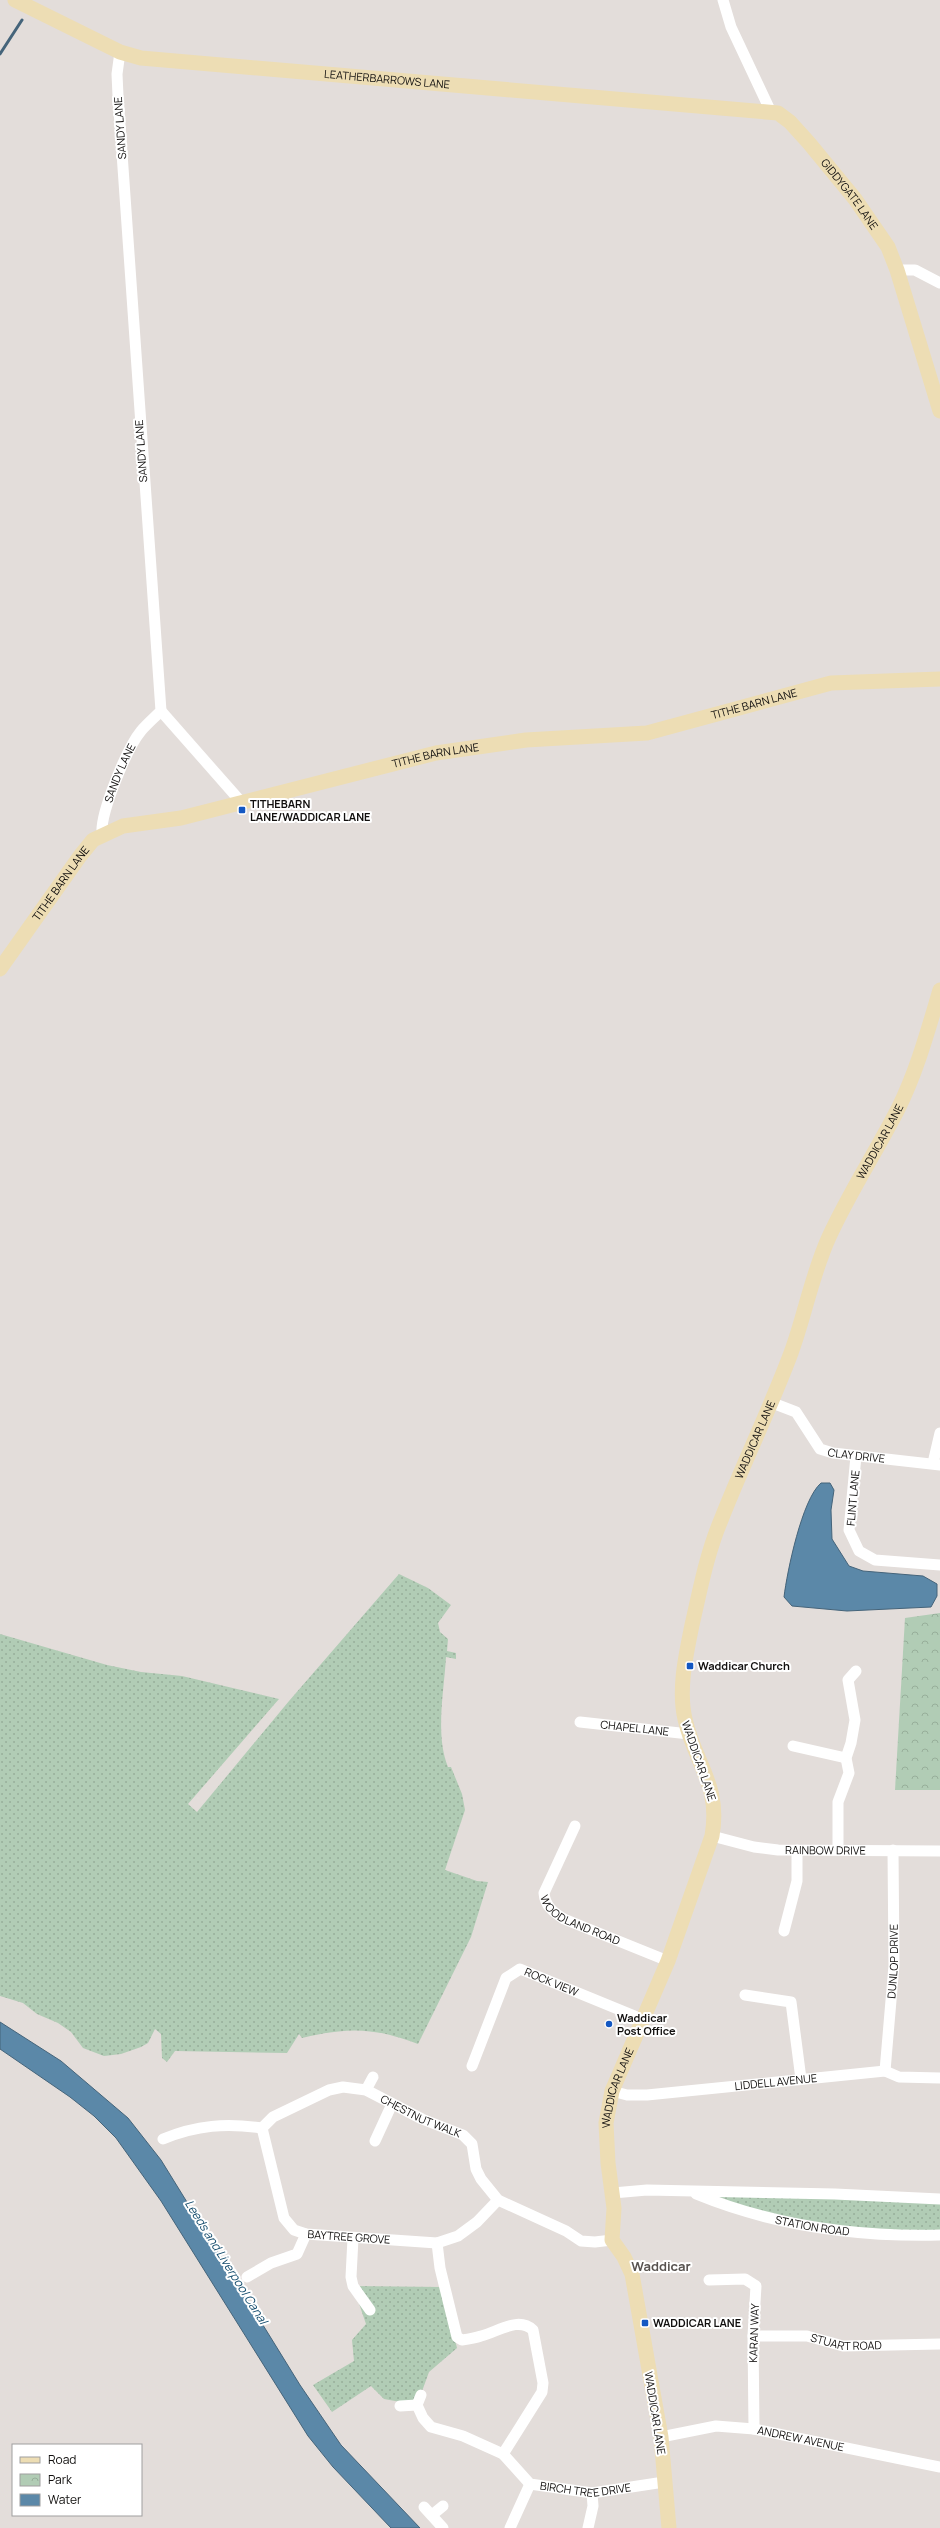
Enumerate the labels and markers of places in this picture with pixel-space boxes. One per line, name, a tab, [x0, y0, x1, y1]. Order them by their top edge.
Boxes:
place label: TITHEBARN LANE/WADDICAR LANE	[250, 796, 371, 824]
marker: TITHEBARN LANE/WADDICAR LANE	[237, 805, 247, 815]
place label: Waddicar Church	[698, 1658, 790, 1673]
marker: Waddicar Church	[685, 1661, 695, 1671]
place label: Waddicar Post Office	[617, 2010, 676, 2038]
marker: Waddicar Post Office	[604, 2019, 614, 2029]
place label: WADDICAR LANE	[653, 2315, 741, 2330]
marker: WADDICAR LANE	[640, 2318, 650, 2328]

